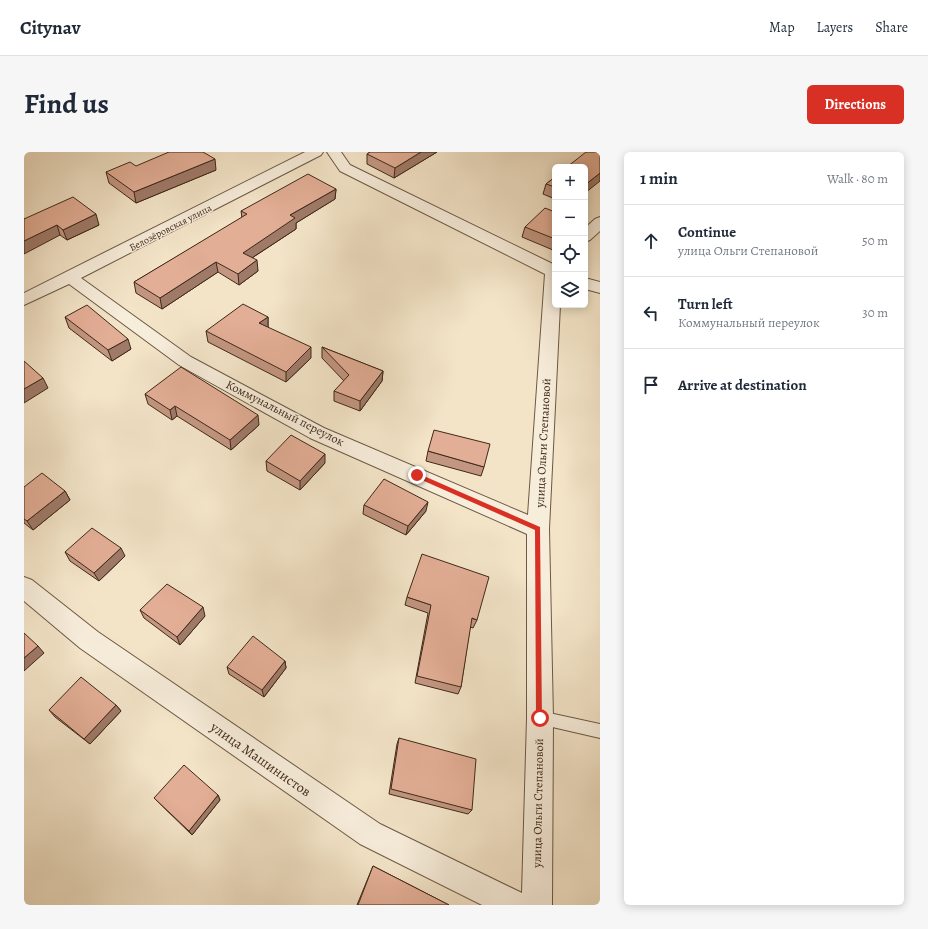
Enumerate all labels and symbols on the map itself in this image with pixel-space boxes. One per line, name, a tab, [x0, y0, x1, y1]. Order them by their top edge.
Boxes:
street label: Белозёровская улица	[127, 201, 214, 255]
street label: Коммунальный переулок	[223, 376, 347, 450]
street label: улица Ольги Степановой	[532, 378, 554, 509]
route end	[408, 466, 426, 484]
route start	[531, 709, 549, 727]
street label: улица Машинистов	[206, 717, 315, 801]
street label: улица Ольги Степановой	[529, 738, 547, 869]

